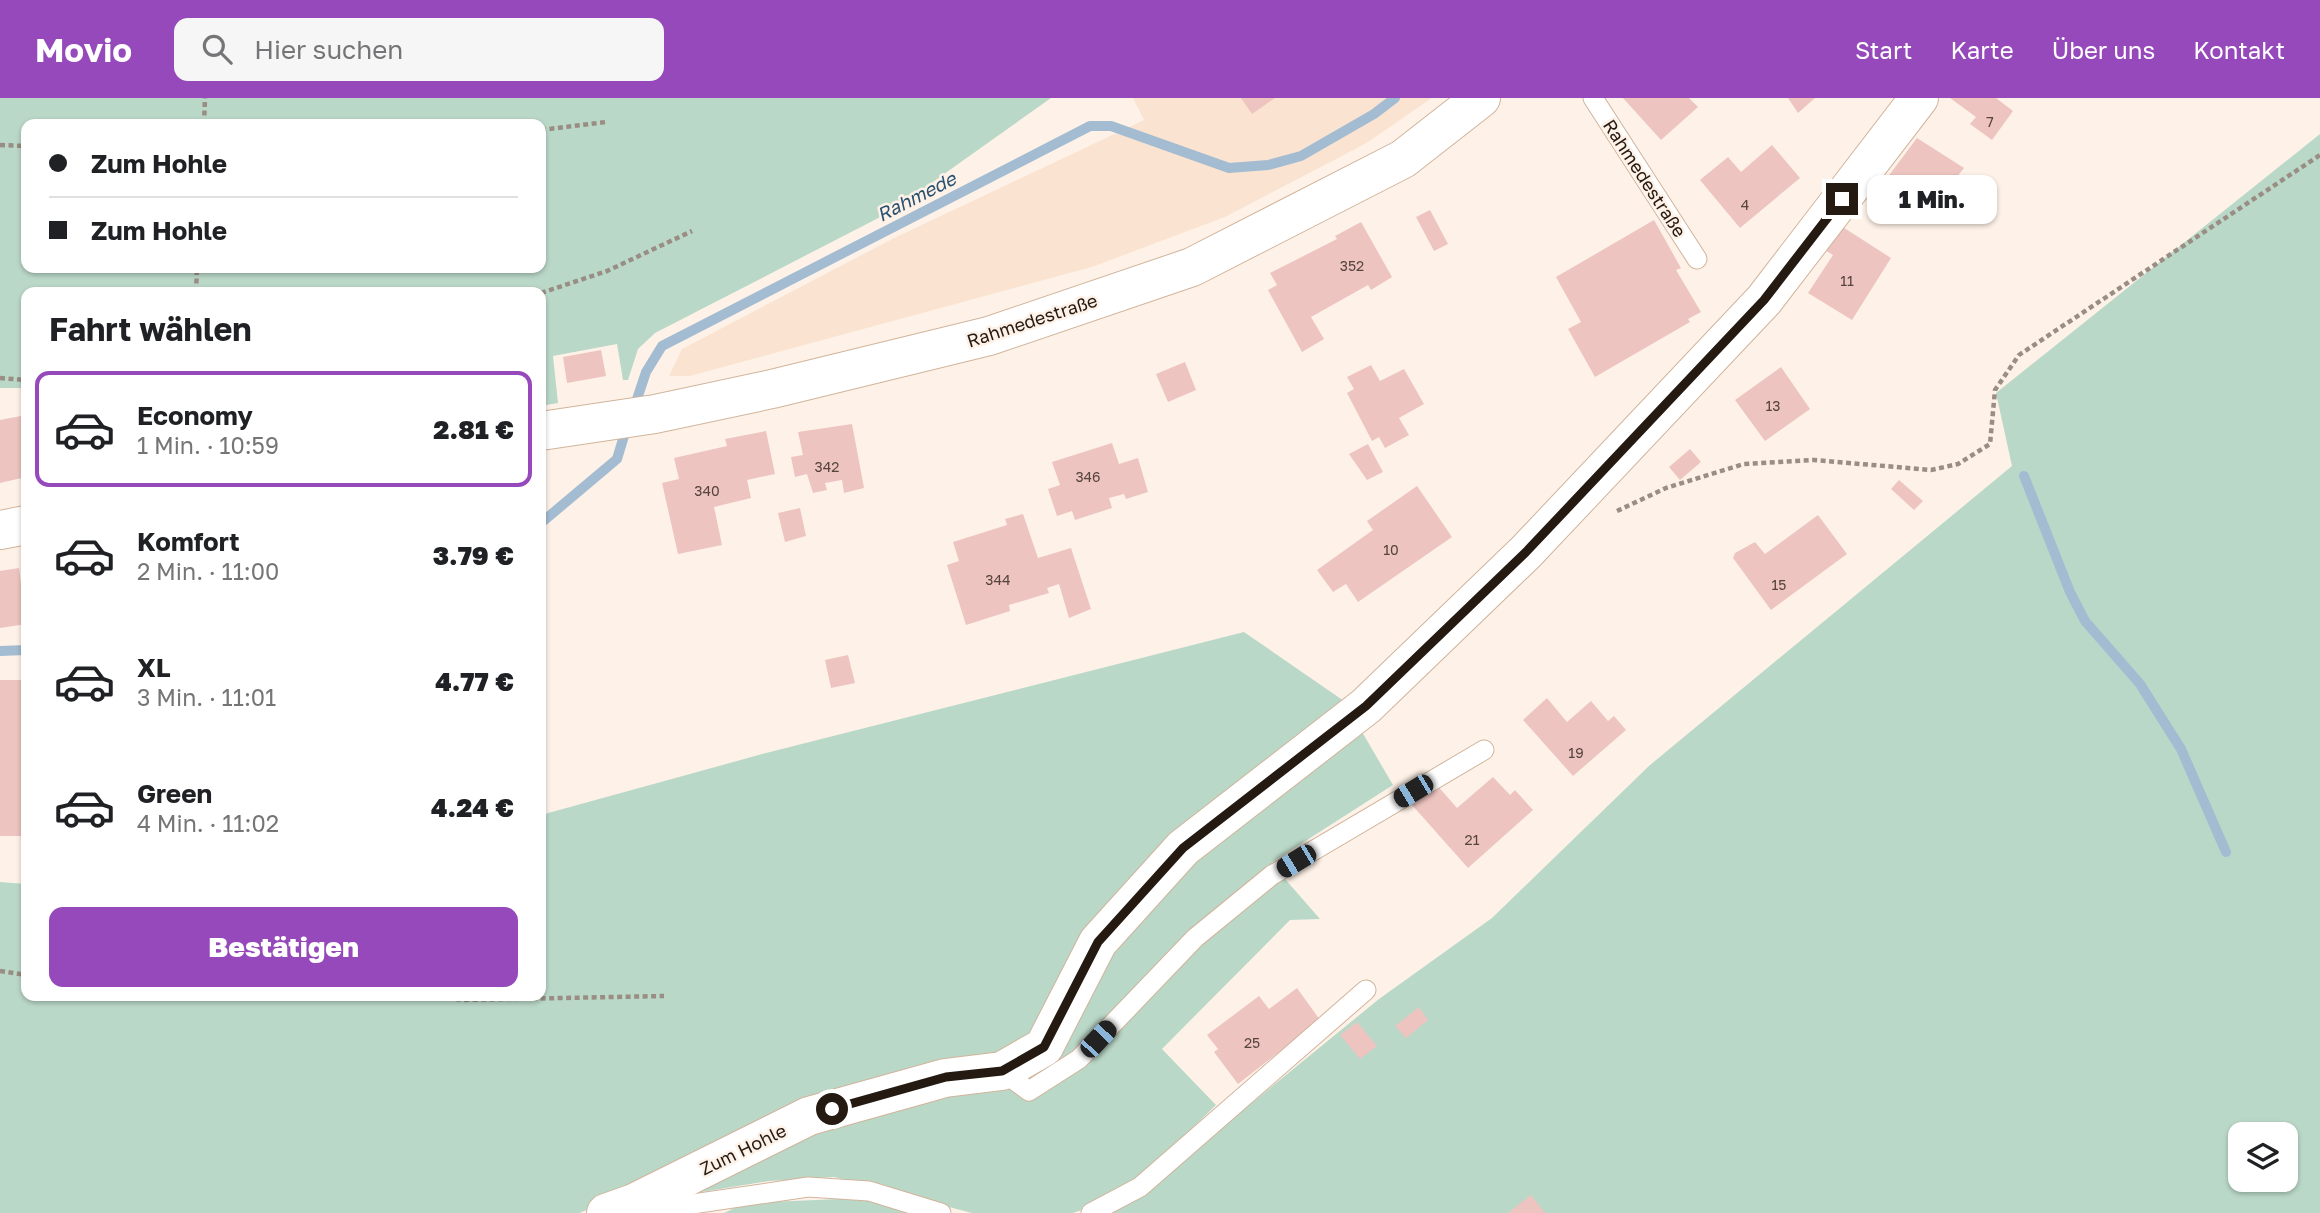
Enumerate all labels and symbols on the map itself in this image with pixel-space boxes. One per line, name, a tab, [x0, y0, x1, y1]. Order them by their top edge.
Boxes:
house number: 7	[1986, 113, 1994, 130]
street label: Rahmedestraße	[1599, 115, 1691, 241]
water label: Rahmede	[873, 165, 961, 226]
callout: 1 Min.	[1867, 174, 1996, 224]
route end	[1826, 183, 1858, 215]
house number: 4	[1741, 196, 1749, 213]
house number: 352	[1340, 257, 1364, 274]
house number: 11	[1840, 272, 1854, 289]
street label: Rahmedestraße	[964, 289, 1100, 351]
house number: 13	[1766, 397, 1780, 414]
house number: 342	[815, 458, 839, 475]
house number: 346	[1075, 468, 1101, 485]
house number: 340	[694, 482, 720, 499]
house number: 10	[1383, 541, 1399, 558]
house number: 344	[985, 571, 1011, 588]
house number: 15	[1772, 576, 1786, 593]
house number: 19	[1568, 744, 1584, 761]
car	[1390, 771, 1437, 811]
house number: 21	[1465, 831, 1480, 848]
car	[1273, 841, 1320, 881]
car	[1076, 1016, 1121, 1062]
house number: 25	[1244, 1034, 1260, 1051]
route start	[816, 1093, 848, 1125]
street label: Zum Hohle	[696, 1119, 790, 1179]

